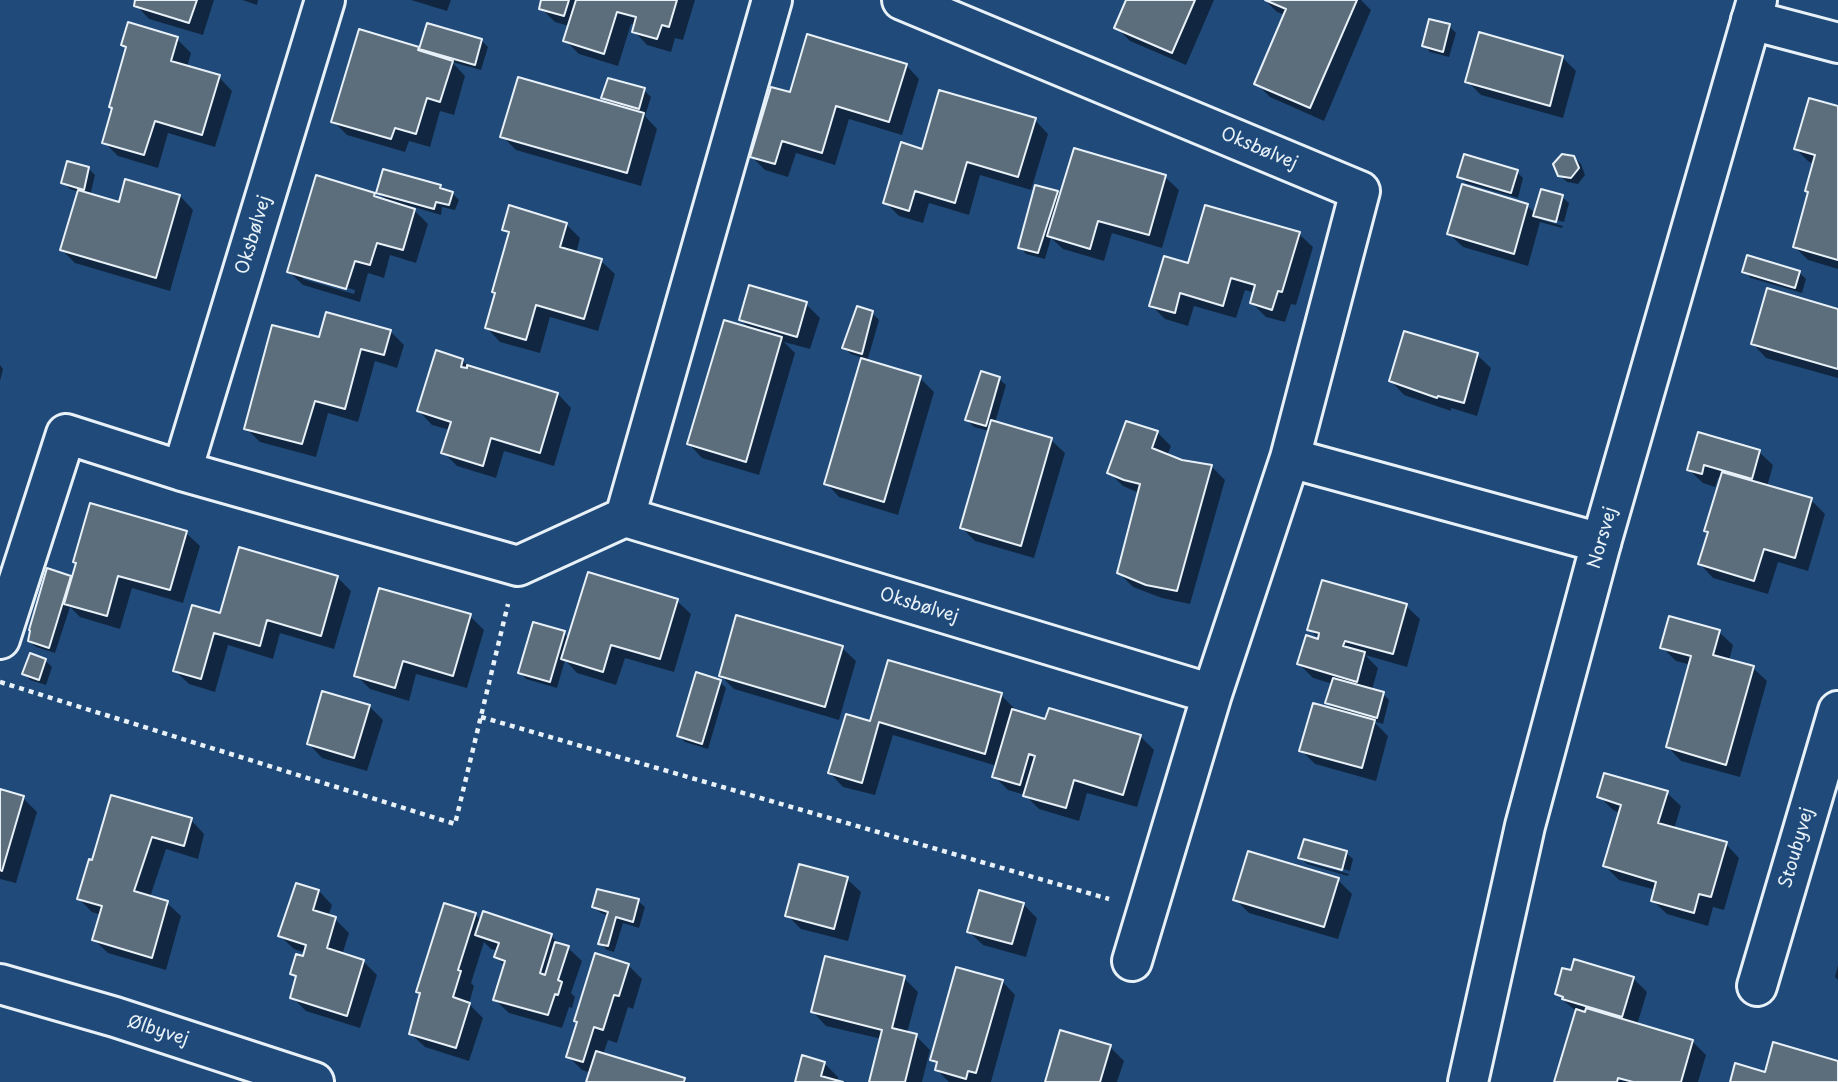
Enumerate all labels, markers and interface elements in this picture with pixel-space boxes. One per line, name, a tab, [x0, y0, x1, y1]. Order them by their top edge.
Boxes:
street label: Oksbølvej	[1217, 123, 1301, 175]
street label: Oksbølvej	[232, 193, 276, 277]
street label: Norsvej	[1584, 505, 1622, 571]
street label: Oksbølvej	[877, 584, 961, 628]
street label: Stoubyvej	[1775, 805, 1819, 891]
street label: Ølbyvej	[125, 1011, 191, 1051]

